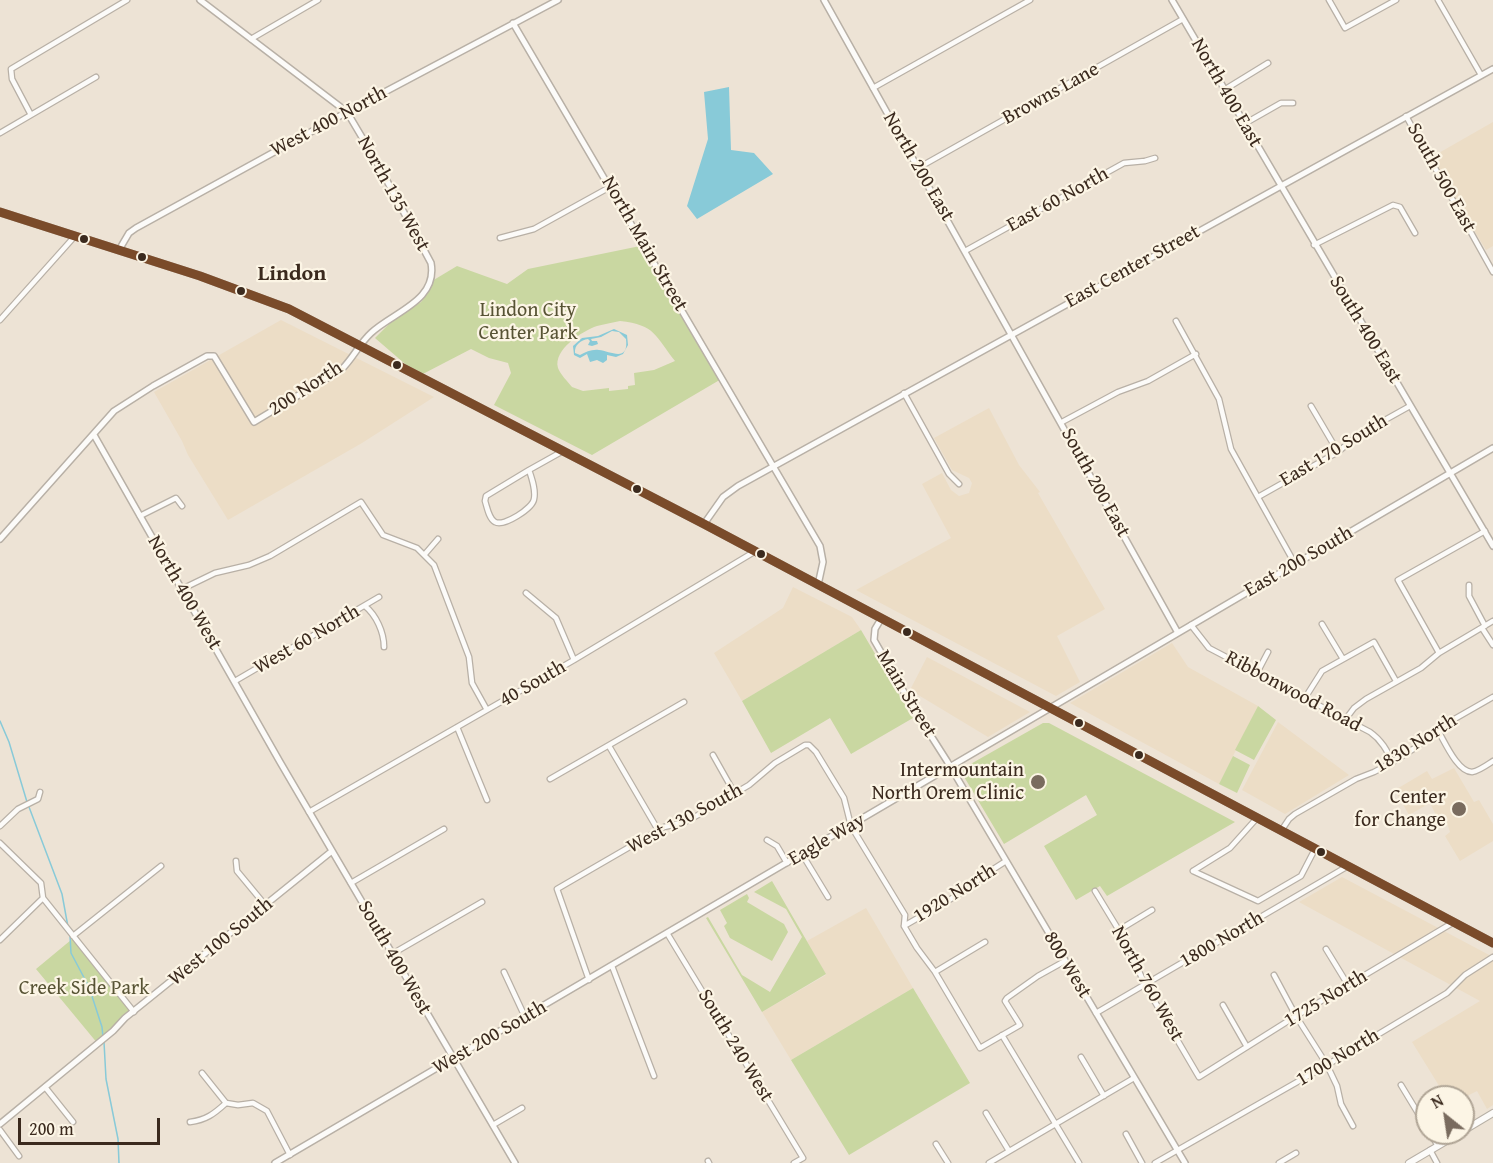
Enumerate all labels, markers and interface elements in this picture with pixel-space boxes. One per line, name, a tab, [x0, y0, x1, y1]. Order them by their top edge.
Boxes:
street label: North 400 East	[1185, 34, 1267, 152]
street label: Browns Lane	[998, 58, 1104, 130]
street label: West 400 North	[267, 81, 391, 163]
street label: North 200 East	[877, 108, 959, 226]
street label: South 500 East	[1401, 119, 1481, 237]
street label: North 135 West	[351, 132, 435, 256]
street label: East 60 North	[1003, 162, 1113, 238]
street label: North Main Street	[596, 172, 692, 316]
street label: East Center Street	[1062, 220, 1204, 314]
unlabelled marker	[78, 233, 90, 245]
unlabelled marker	[136, 251, 148, 263]
district label: Lindon	[258, 261, 326, 287]
street label: South 400 East	[1323, 272, 1407, 388]
unlabelled marker	[235, 285, 247, 297]
park label: Lindon City Center Park	[478, 299, 578, 346]
street label: 200 North	[265, 356, 347, 422]
unlabelled marker	[391, 359, 403, 371]
street label: East 170 South	[1276, 409, 1392, 493]
street label: South 200 East	[1055, 424, 1135, 542]
unlabelled marker	[631, 483, 643, 495]
street label: East 200 South	[1240, 521, 1358, 603]
street label: North 400 West	[142, 532, 226, 654]
unlabelled marker	[755, 548, 767, 560]
street label: West 60 North	[250, 600, 364, 680]
unlabelled marker	[901, 626, 913, 638]
street label: Main Street	[871, 646, 941, 742]
street label: Ribbonwood Road	[1221, 646, 1365, 738]
street label: 40 South	[496, 655, 570, 713]
street label: 1830 North	[1370, 709, 1462, 779]
unlabelled marker	[1073, 717, 1085, 729]
unlabelled marker	[1133, 749, 1145, 761]
place label: Intermountain North Orem Clinic	[872, 759, 1024, 806]
marker: Intermountain North Orem Clinic	[1029, 773, 1047, 791]
street label: West 130 South	[623, 779, 747, 859]
place label: Center for Change	[1355, 786, 1446, 833]
marker: Center for Change	[1450, 800, 1468, 818]
street label: Eagle Way	[784, 808, 870, 872]
unlabelled marker	[1315, 846, 1327, 858]
street label: 1920 North	[909, 859, 1001, 929]
street label: West 100 South	[164, 893, 278, 991]
street label: South 400 West	[352, 897, 436, 1019]
street label: 1800 North	[1176, 906, 1268, 974]
street label: North 760 West	[1105, 922, 1189, 1046]
street label: 800 West	[1038, 927, 1096, 1003]
street label: 1725 North	[1280, 965, 1372, 1033]
park label: Creek Side Park	[19, 977, 149, 1001]
street label: South 240 West	[692, 985, 778, 1107]
street label: West 200 South	[429, 996, 551, 1080]
street label: 1700 North	[1292, 1024, 1384, 1092]
north arrow	[1415, 1085, 1475, 1145]
text: N	[1426, 1088, 1448, 1114]
scale bar	[21, 1106, 164, 1144]
text: 200 m	[29, 1115, 74, 1142]

